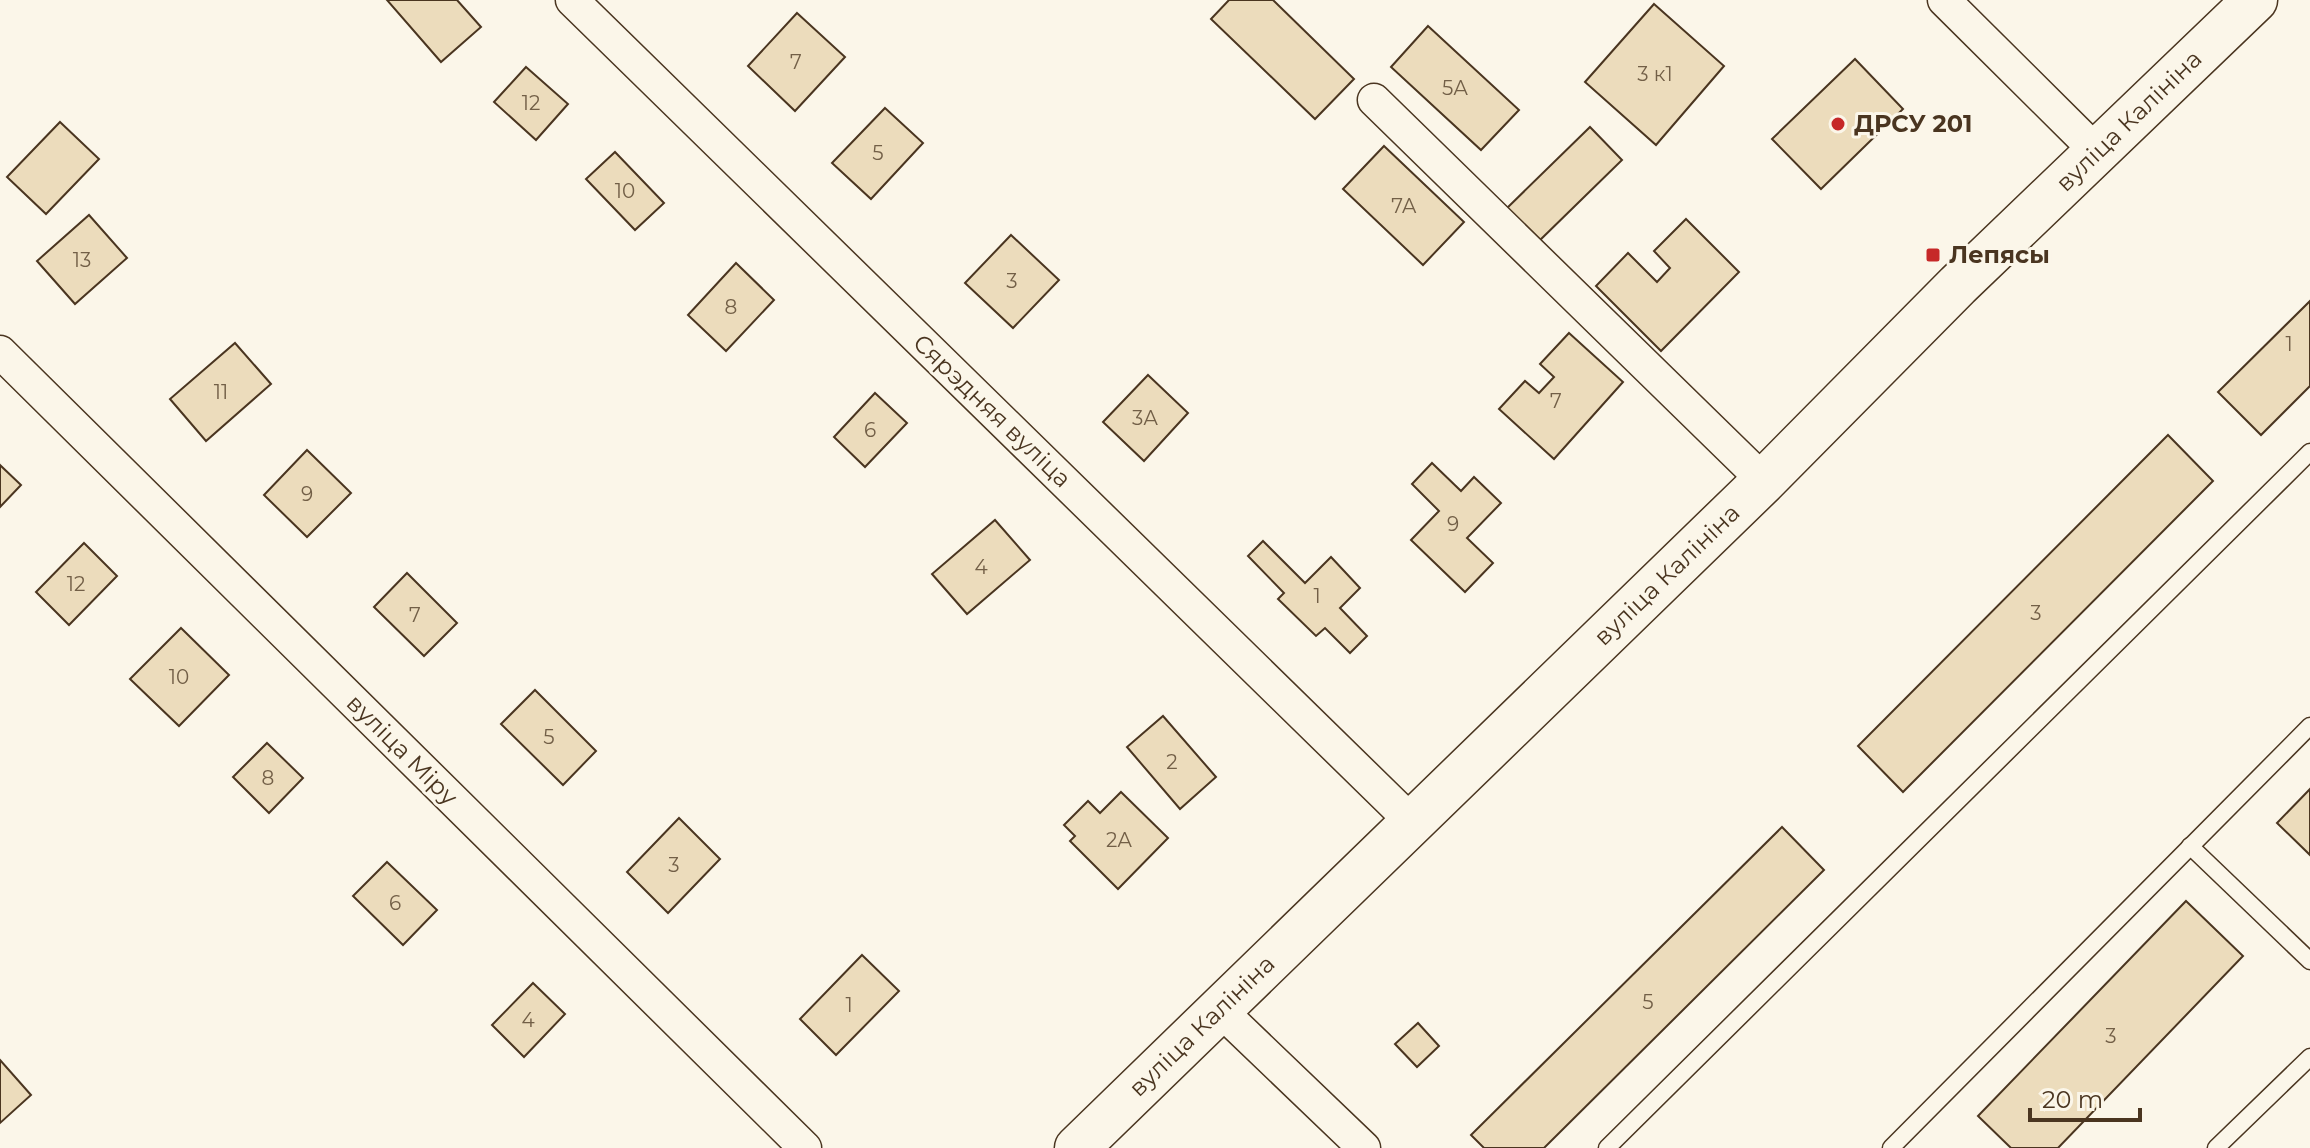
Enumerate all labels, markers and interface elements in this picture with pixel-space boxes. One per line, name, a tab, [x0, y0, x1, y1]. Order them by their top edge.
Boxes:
street label: вуліца Калініна	[2050, 44, 2207, 197]
house number: 7	[790, 50, 802, 74]
house number: 3 к1	[1637, 62, 1673, 86]
house number: 5А	[1442, 76, 1468, 100]
house number: 12	[522, 91, 540, 115]
place label: ДРСУ 201	[1854, 109, 1972, 138]
marker: ДРСУ 201	[1829, 115, 1847, 133]
house number: 5	[872, 141, 884, 165]
house number: 10	[615, 179, 635, 203]
house number: 7А	[1391, 194, 1417, 218]
place label: Лепясы	[1949, 240, 2050, 269]
marker: Лепясы	[1924, 246, 1942, 264]
house number: 13	[73, 248, 91, 272]
house number: 3	[1006, 269, 1018, 293]
house number: 8	[725, 295, 737, 319]
street label: Сярэдняя вуліца	[907, 328, 1077, 493]
house number: 1	[2285, 332, 2293, 356]
house number: 11	[214, 380, 228, 404]
house number: 7	[1550, 389, 1562, 413]
house number: 3А	[1132, 406, 1158, 430]
house number: 6	[864, 418, 876, 442]
house number: 9	[301, 482, 313, 506]
street label: вуліца Калініна	[1588, 498, 1745, 651]
house number: 9	[1447, 512, 1459, 536]
house number: 4	[974, 555, 988, 579]
house number: 12	[67, 572, 85, 596]
house number: 1	[1313, 584, 1321, 608]
house number: 3	[2030, 601, 2042, 625]
house number: 7	[409, 603, 421, 627]
house number: 10	[169, 665, 189, 689]
street label: вуліца Міру	[341, 688, 464, 812]
house number: 5	[543, 725, 555, 749]
house number: 2	[1166, 750, 1178, 774]
house number: 8	[262, 766, 274, 790]
house number: 2А	[1106, 828, 1132, 852]
house number: 3	[668, 853, 680, 877]
house number: 6	[389, 891, 401, 915]
street label: вуліца Калініна	[1123, 949, 1280, 1102]
house number: 5	[1642, 990, 1654, 1014]
house number: 1	[845, 993, 853, 1017]
house number: 4	[521, 1008, 535, 1032]
house number: 3	[2105, 1024, 2117, 1048]
scale bar	[2030, 1072, 2140, 1122]
text: 20 m	[2042, 1085, 2103, 1114]

